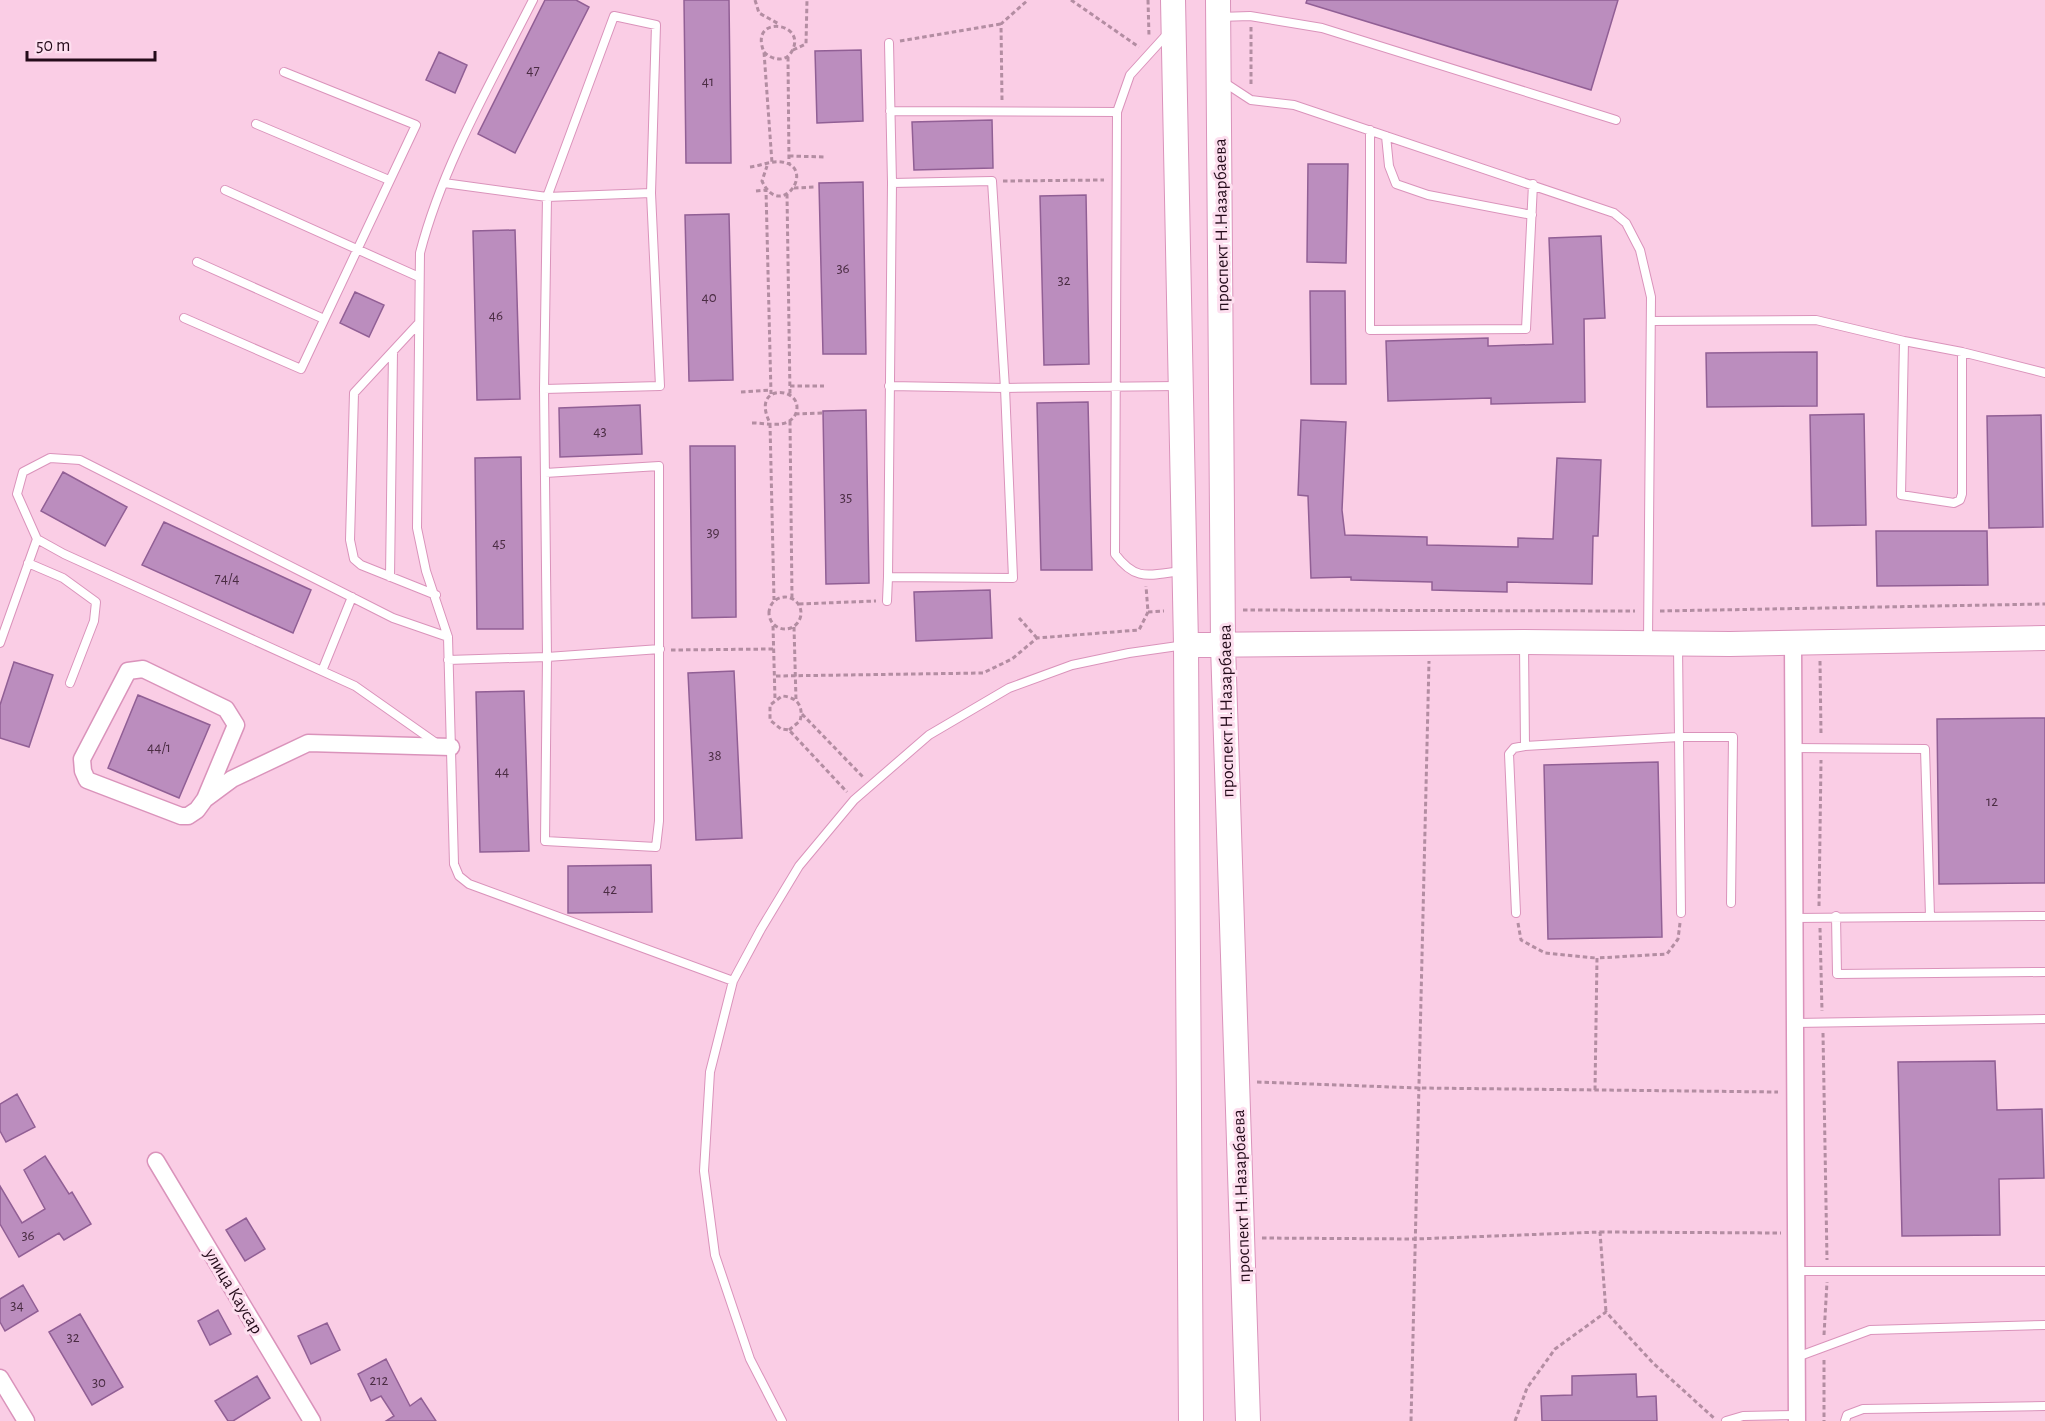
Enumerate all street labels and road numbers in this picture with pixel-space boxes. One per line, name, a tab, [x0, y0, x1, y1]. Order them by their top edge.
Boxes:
street label: проспект Н.Назарбаева	[1210, 138, 1233, 312]
street label: проспект Н.Назарбаева	[1215, 624, 1238, 798]
street label: проспект Н.Назарбаева	[1229, 1109, 1254, 1283]
street label: улица Каусар	[200, 1245, 266, 1337]

